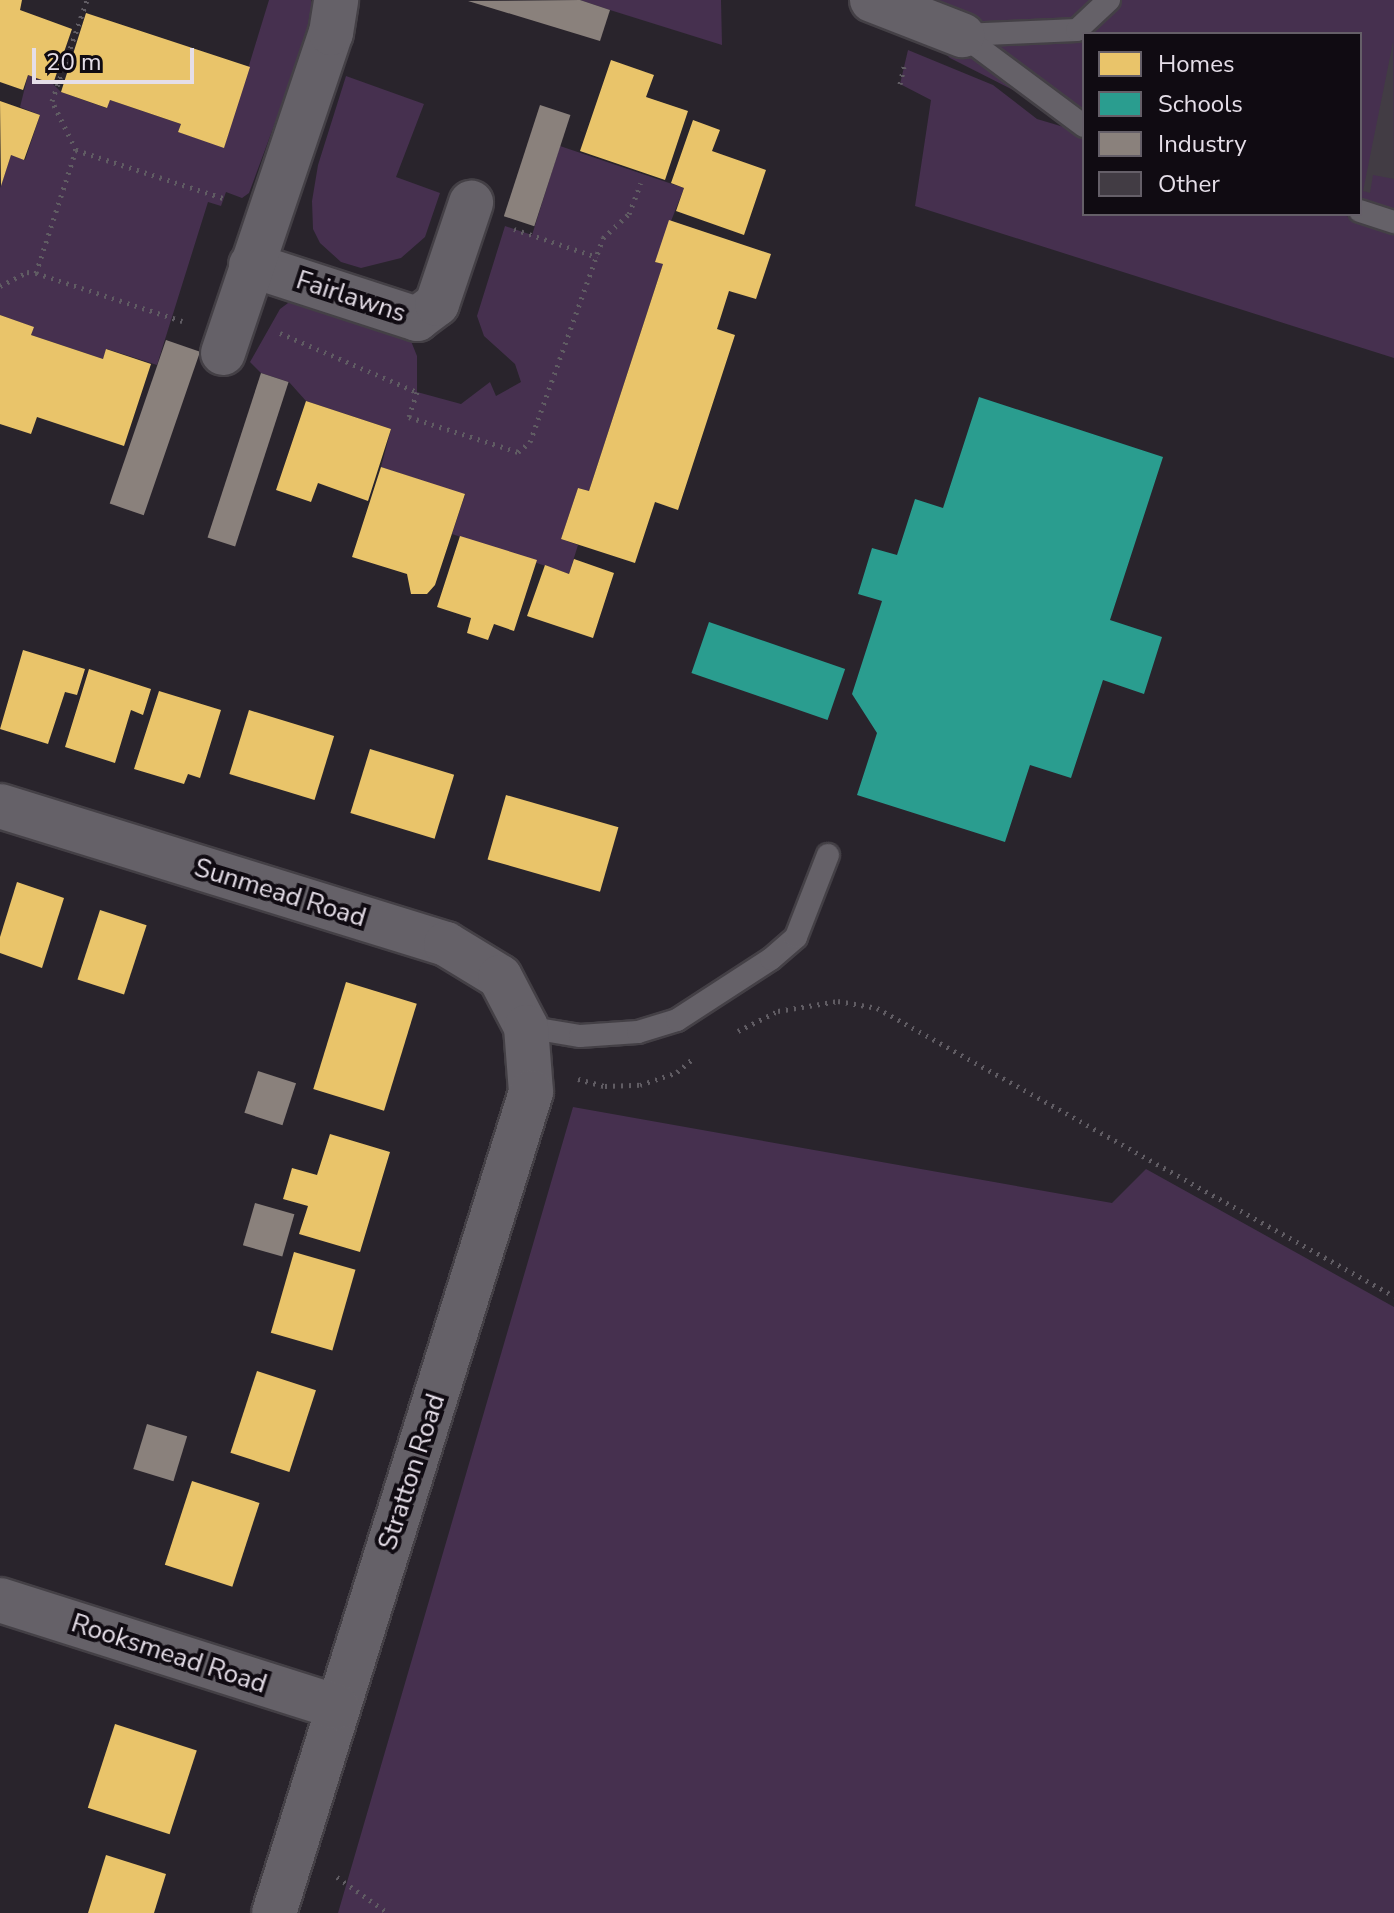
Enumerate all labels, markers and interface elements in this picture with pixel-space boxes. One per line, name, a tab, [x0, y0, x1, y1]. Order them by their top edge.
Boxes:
scale bar	[36, 32, 198, 82]
legend	[1082, 32, 1362, 216]
text: 20 m	[46, 46, 102, 78]
text: Homes	[1158, 48, 1234, 80]
text: Schools	[1158, 88, 1243, 120]
text: Industry	[1158, 128, 1247, 160]
text: Other	[1158, 168, 1220, 200]
street label: Fairlawns	[292, 265, 410, 329]
street label: Sunmead Road	[191, 852, 369, 934]
street label: Stratton Road	[372, 1390, 452, 1554]
street label: Rooksmead Road	[67, 1608, 271, 1700]

